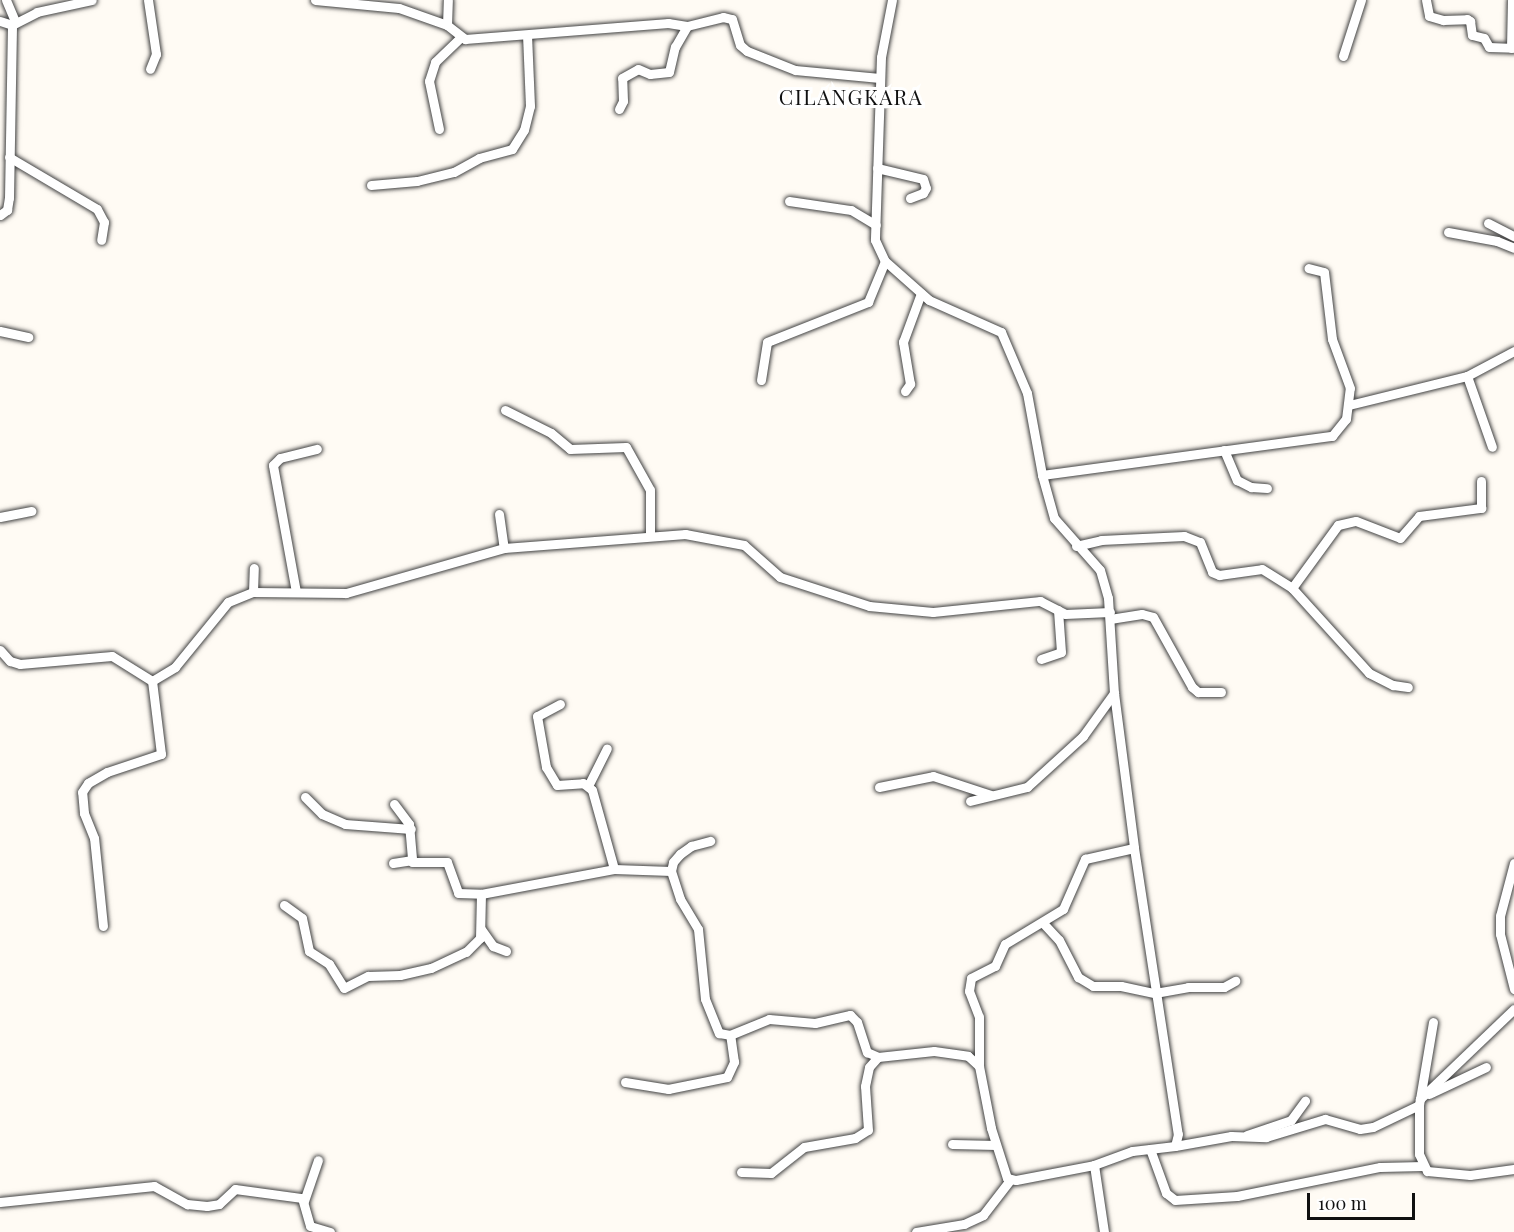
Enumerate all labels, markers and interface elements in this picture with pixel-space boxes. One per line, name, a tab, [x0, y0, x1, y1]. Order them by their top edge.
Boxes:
district label: CILANGKARA	[779, 83, 923, 109]
scale bar	[1310, 1181, 1418, 1219]
text: 100 m	[1318, 1191, 1367, 1215]

